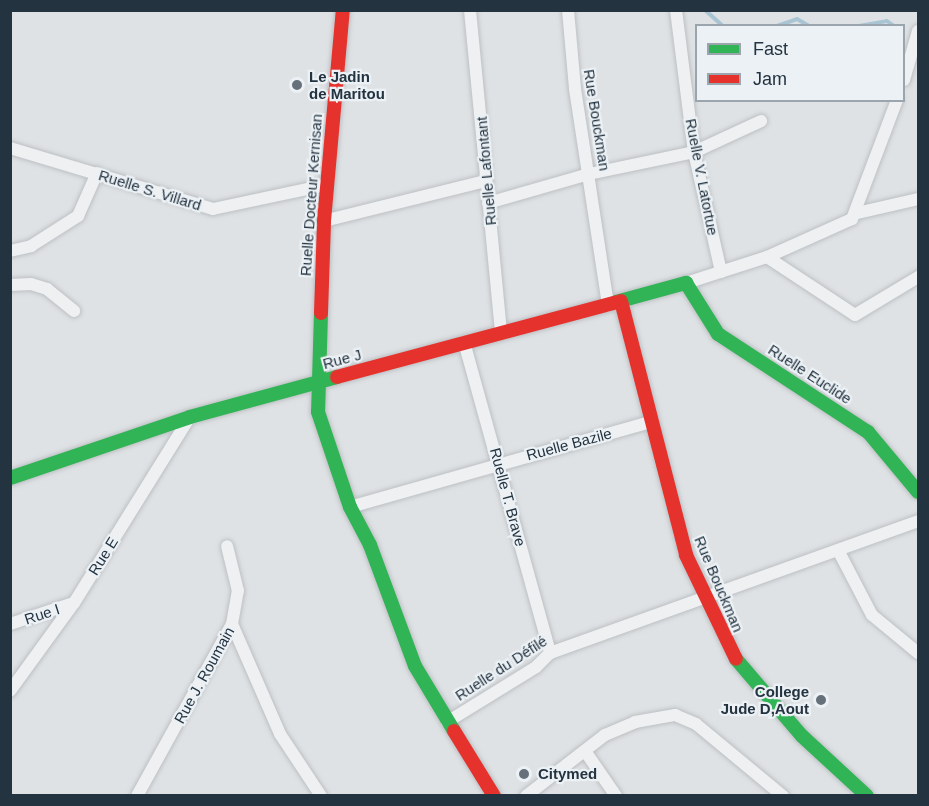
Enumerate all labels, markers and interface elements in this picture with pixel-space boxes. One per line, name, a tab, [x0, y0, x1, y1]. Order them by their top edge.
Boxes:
legend	[695, 24, 905, 102]
text: Fast	[753, 39, 788, 59]
place label: Le Jadin de Maritou	[309, 67, 385, 102]
street label: Rue Bouckman	[580, 68, 614, 172]
text: Jam	[753, 69, 787, 89]
marker: Le Jadin de Maritou	[290, 78, 304, 92]
street label: Ruelle Docteur Kernisan	[296, 113, 326, 277]
street label: Ruelle Lafontant	[472, 116, 500, 226]
street label: Ruelle V. Latortue	[682, 117, 722, 237]
street label: Ruelle S. Villard	[96, 166, 204, 214]
street label: Ruelle Euclide	[765, 340, 855, 408]
street label: Rue J	[321, 345, 363, 373]
street label: Ruelle Bazile	[524, 424, 614, 464]
street label: Ruelle T. Brave	[486, 446, 530, 548]
street label: Rue Bouckman	[691, 533, 747, 635]
street label: Rue E	[84, 534, 122, 578]
street label: Rue I	[22, 600, 62, 628]
street label: Rue J. Roumain	[170, 624, 238, 726]
street label: Ruelle du Défilé	[452, 632, 550, 704]
place label: College Jude D,Aout	[721, 682, 809, 717]
marker: College Jude D,Aout	[814, 693, 828, 707]
marker: Citymed	[515, 765, 533, 783]
place label: Citymed	[538, 765, 597, 783]

